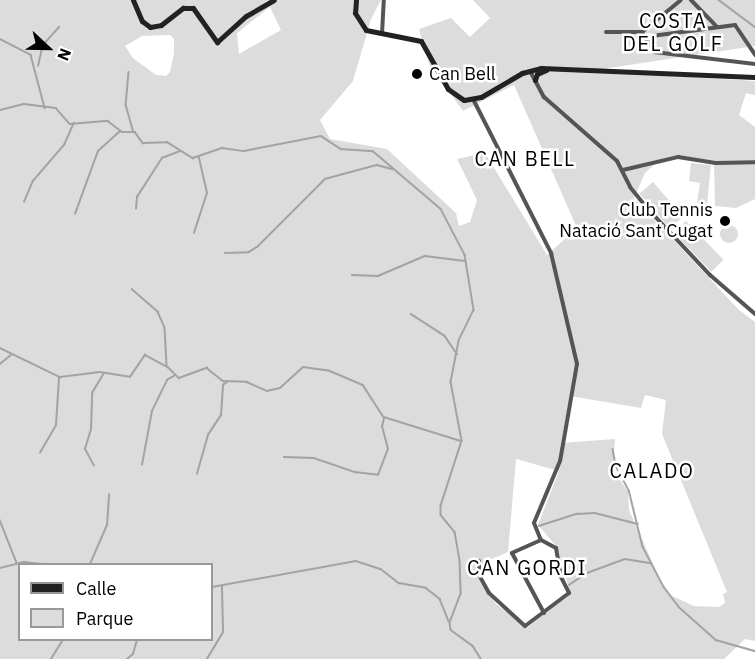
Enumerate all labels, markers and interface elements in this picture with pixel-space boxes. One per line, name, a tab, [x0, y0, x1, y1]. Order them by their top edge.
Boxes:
district label: COSTA DEL GOLF	[622, 9, 724, 56]
north arrow	[18, 18, 78, 78]
text: N	[53, 46, 76, 64]
place label: Can Bell	[429, 63, 496, 85]
marker: Can Bell	[410, 67, 424, 81]
district label: CAN BELL	[475, 146, 575, 170]
place label: Club Tennis Natació Sant Cugat	[559, 200, 713, 242]
marker: Club Tennis Natació Sant Cugat	[718, 214, 732, 228]
district label: CALADO	[609, 458, 695, 482]
district label: CAN GORDI	[467, 555, 587, 579]
legend	[18, 563, 213, 641]
text: Calle	[76, 577, 116, 600]
text: Parque	[76, 607, 133, 630]

